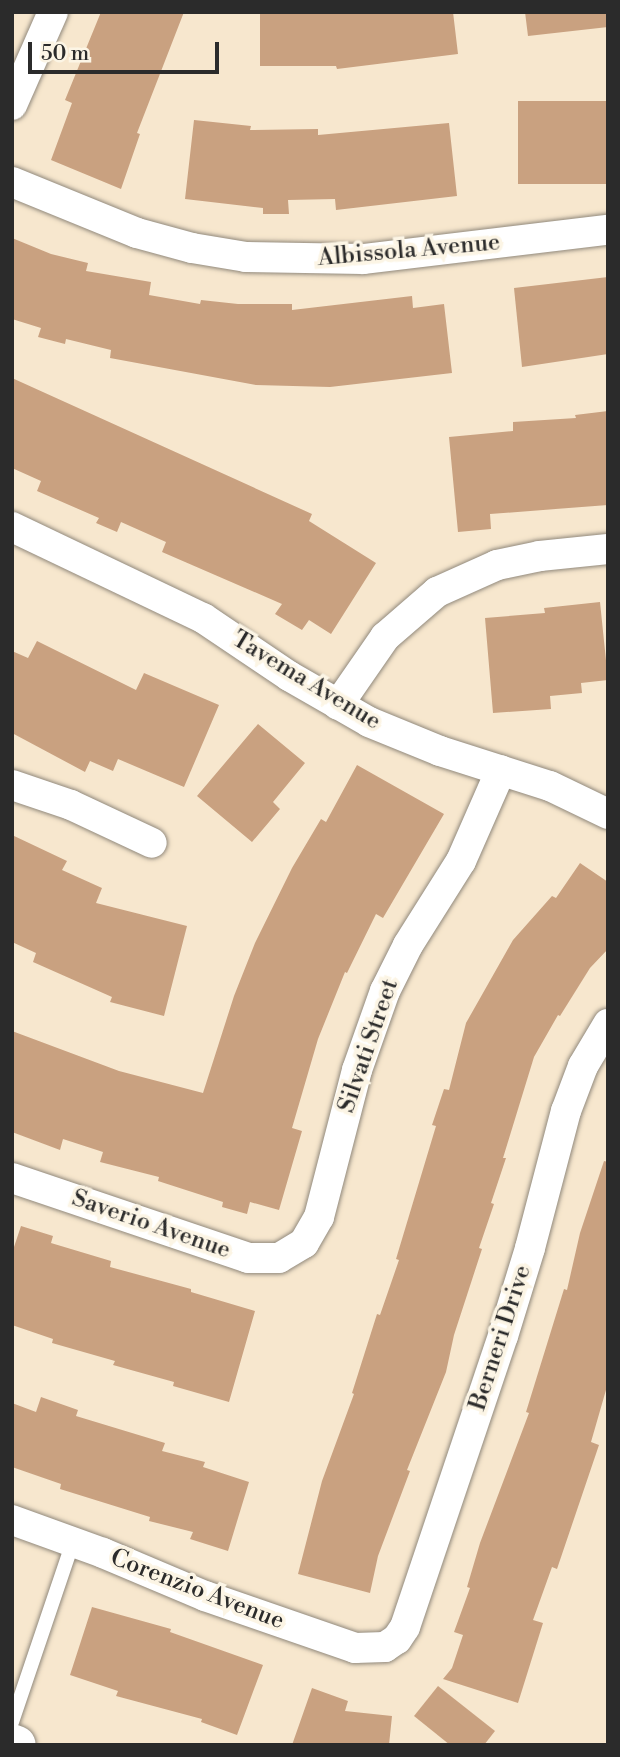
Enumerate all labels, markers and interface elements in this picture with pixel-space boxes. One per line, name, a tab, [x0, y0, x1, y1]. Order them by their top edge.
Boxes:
scale bar	[32, 28, 222, 72]
text: 50 m	[41, 41, 89, 67]
street label: Albissola Avenue	[317, 229, 501, 273]
street label: Tavema Avenue	[226, 625, 386, 737]
street label: Silvati Street	[333, 975, 405, 1117]
street label: Saverio Avenue	[68, 1184, 234, 1266]
street label: Berneri Drive	[464, 1262, 538, 1414]
street label: Corenzio Avenue	[106, 1544, 288, 1636]

